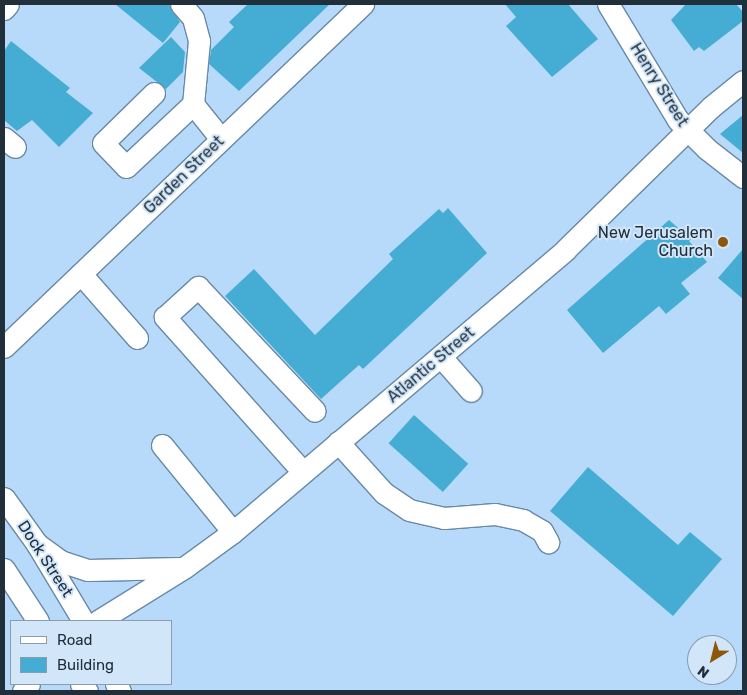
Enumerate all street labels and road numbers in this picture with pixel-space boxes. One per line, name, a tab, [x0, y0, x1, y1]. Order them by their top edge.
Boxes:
street label: Henry Street	[626, 40, 692, 130]
street label: Garden Street	[140, 132, 228, 218]
street label: Atlantic Street	[383, 323, 479, 407]
street label: Dock Street	[13, 517, 77, 601]

